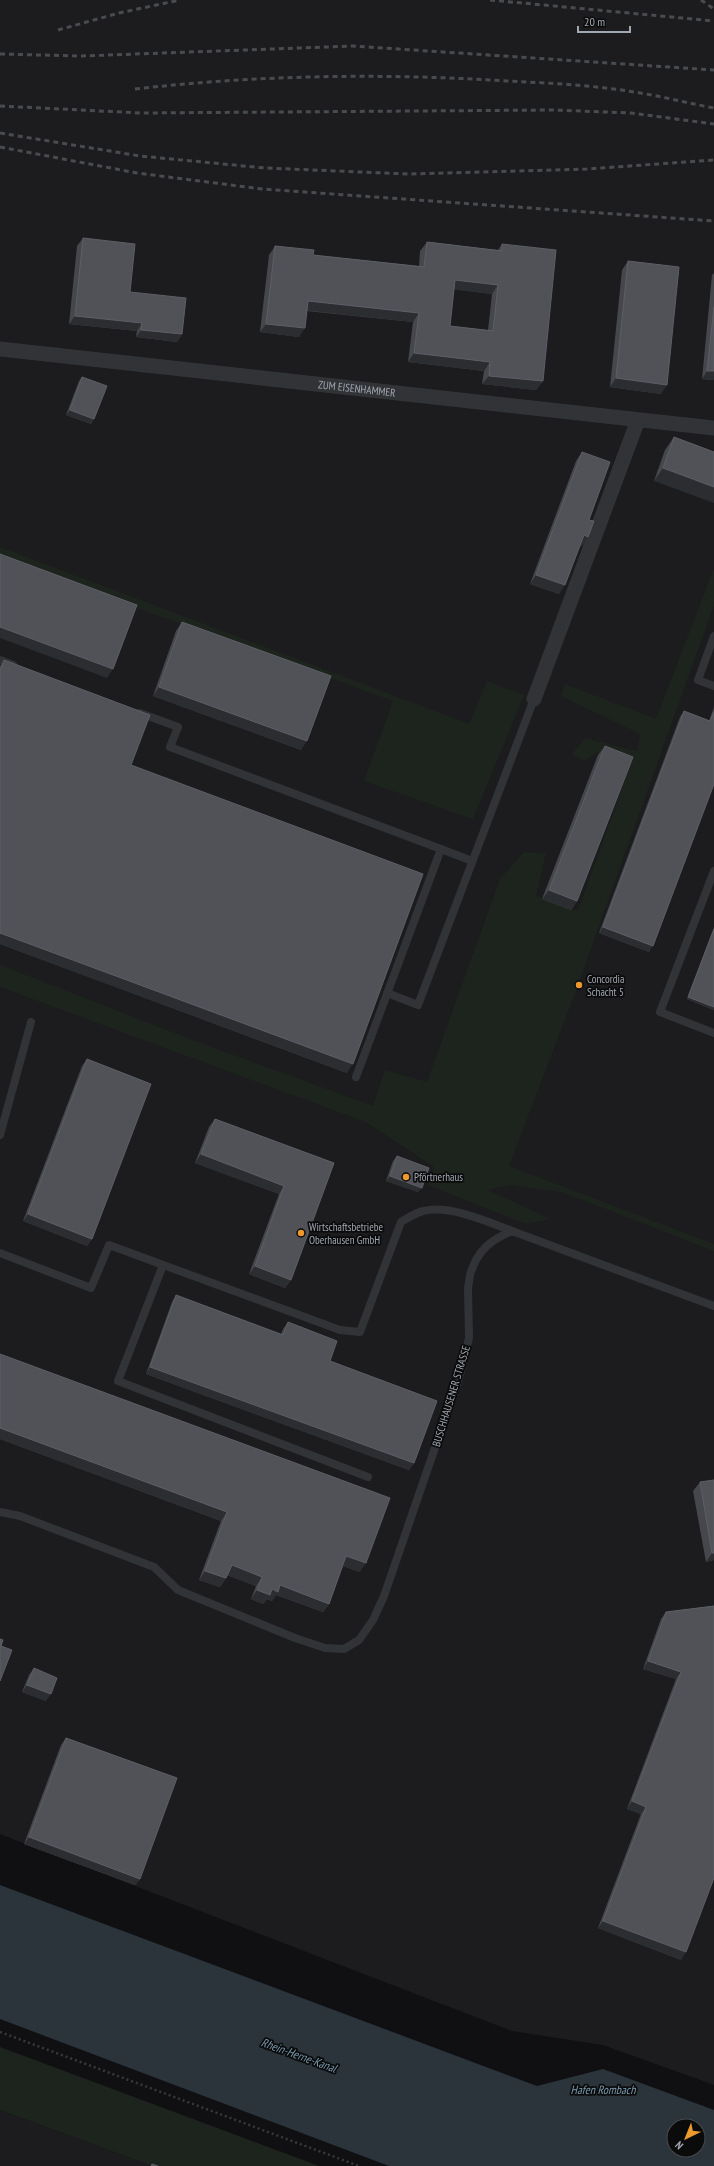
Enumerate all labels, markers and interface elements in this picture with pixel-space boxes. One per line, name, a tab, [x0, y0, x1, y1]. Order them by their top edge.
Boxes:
scale bar	[578, 8, 630, 34]
text: 20 m	[584, 14, 605, 29]
street label: ZUM EISENHAMMER	[317, 377, 396, 400]
place label: Concordia Schacht 5	[587, 972, 624, 999]
marker: Concordia Schacht 5	[574, 980, 584, 990]
place label: Pförtnerhaus	[414, 1170, 463, 1184]
marker: Pförtnerhaus	[401, 1172, 411, 1182]
place label: Wirtschaftsbetriebe Oberhausen GmbH	[309, 1220, 383, 1247]
marker: Wirtschaftsbetriebe Oberhausen GmbH	[296, 1228, 306, 1238]
street label: BUSCHHAUSENER STRASSE	[429, 1343, 473, 1448]
water label: Rhein-Herne-Kanal	[259, 2034, 340, 2076]
water label: Hafen Rombach	[571, 2082, 636, 2097]
north arrow	[666, 2118, 706, 2158]
text: N	[672, 2138, 686, 2152]

